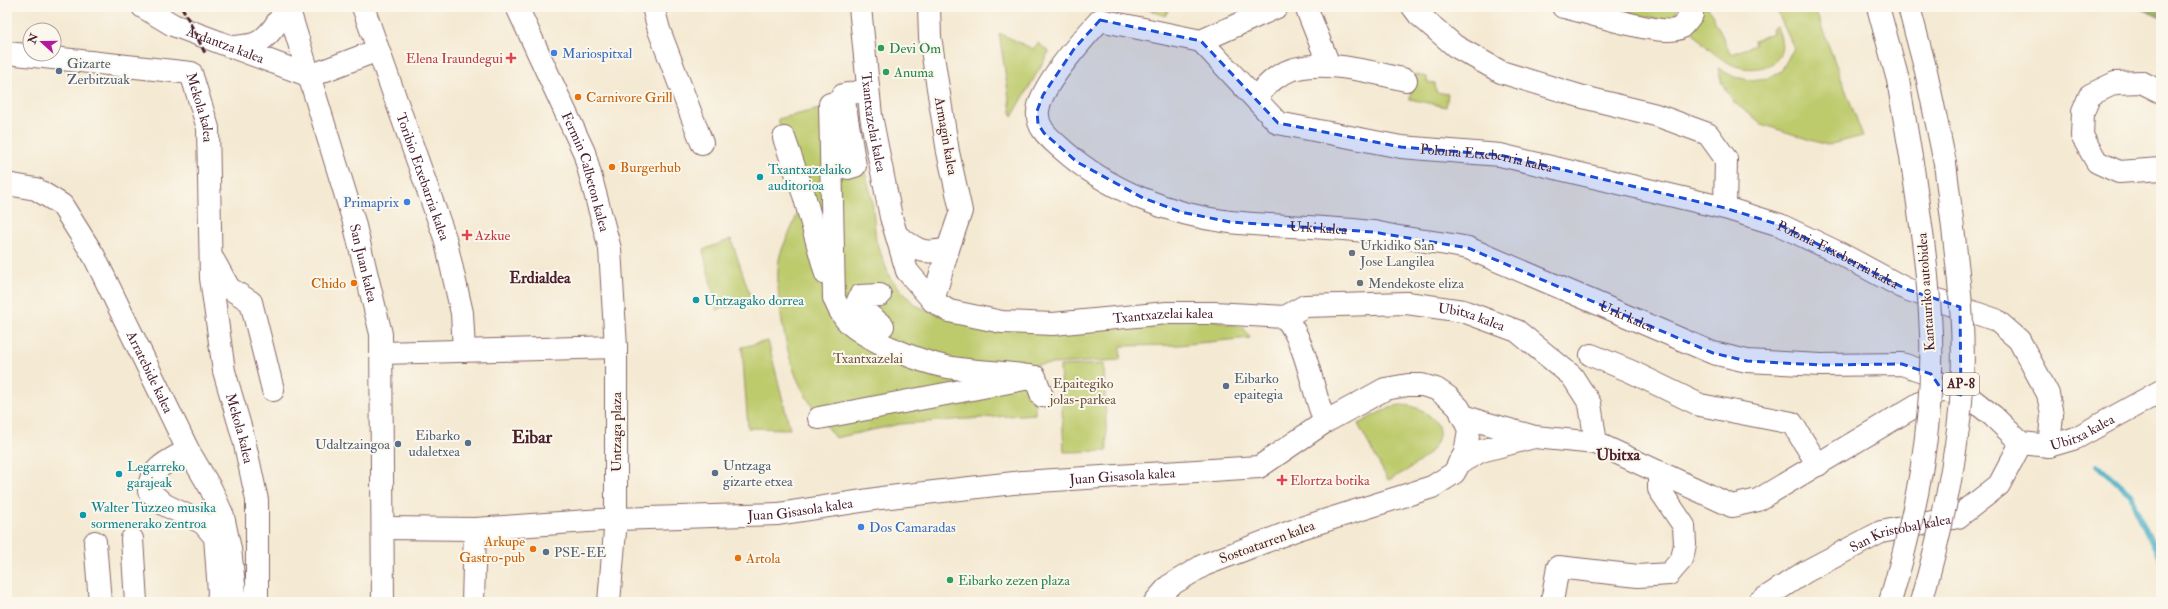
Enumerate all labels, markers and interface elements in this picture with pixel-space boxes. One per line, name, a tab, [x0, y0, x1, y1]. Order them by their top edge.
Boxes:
north arrow	[22, 22, 62, 62]
street label: Ardantza kalea	[183, 22, 267, 67]
text: N	[25, 31, 41, 46]
place label: Devi Om	[889, 40, 941, 57]
marker: Devi Om	[876, 43, 886, 53]
place label: Mariospitxal	[562, 45, 633, 63]
marker: Mariospitxal	[549, 48, 559, 58]
place label: Elena Iraundegui	[406, 50, 503, 67]
marker: Elena Iraundegui	[506, 53, 516, 63]
place label: Gizarte Zerbitzuak	[67, 55, 130, 88]
place label: Anuma	[893, 64, 934, 81]
marker: Gizarte Zerbitzuak	[54, 66, 64, 76]
marker: Anuma	[881, 67, 891, 77]
street label: Mekola kalea	[183, 70, 217, 143]
street label: Txantxazelai kalea	[858, 72, 890, 174]
place label: Carnivore Grill	[586, 89, 673, 106]
marker: Carnivore Grill	[573, 92, 583, 102]
street label: Armagin kalea	[931, 95, 961, 177]
street label: Fermin Calbeton kalea	[558, 109, 614, 234]
street label: Toribio Etxebarria kalea	[393, 111, 454, 243]
street label: Polonia Etxeberria kalea	[1419, 140, 1555, 176]
place label: Burgerhub	[620, 159, 681, 176]
place label: Txantxazelaiko auditorioa	[768, 161, 852, 194]
marker: Burgerhub	[607, 162, 617, 172]
marker: Txantxazelaiko auditorioa	[755, 172, 765, 182]
place label: Primaprix	[343, 194, 400, 212]
marker: Primaprix	[402, 197, 412, 207]
street label: Polonia Etxeberria kalea	[1775, 216, 1902, 292]
street label: Urki kalea	[1289, 218, 1348, 238]
street label: San Juan kalea	[346, 222, 382, 304]
place label: Azkue	[474, 227, 511, 244]
marker: Azkue	[462, 230, 472, 240]
street label: Kantauriko autobidea	[1913, 232, 1939, 352]
place label: Urkidiko San Jose Langilea	[1359, 237, 1435, 270]
marker: Urkidiko San Jose Langilea	[1347, 248, 1357, 258]
district label: Erdialdea	[509, 268, 571, 288]
place label: Chido	[311, 275, 346, 292]
place label: Mendekoste eliza	[1368, 275, 1464, 292]
marker: Chido	[349, 278, 359, 288]
marker: Mendekoste eliza	[1355, 278, 1365, 288]
place label: Untzagako dorrea	[704, 292, 804, 309]
marker: Untzagako dorrea	[691, 295, 701, 305]
street label: Urki kalea	[1597, 297, 1657, 335]
street label: Ubitxa kalea	[1437, 299, 1508, 334]
street label: Txantxazelai kalea	[1112, 304, 1213, 327]
street label: Arratebide kalea	[123, 327, 177, 416]
park label: Txantxazelai	[833, 350, 903, 367]
place label: Eibarko epaitegia	[1234, 370, 1283, 404]
road number: AP-8	[1943, 373, 1979, 395]
park label: Epaitegiko jolas-parkea	[1047, 375, 1116, 409]
marker: Eibarko epaitegia	[1221, 381, 1231, 391]
street label: Mekola kalea	[222, 391, 257, 465]
street label: Untzaga plaza	[608, 392, 626, 472]
street label: Ubitxa kalea	[2048, 410, 2117, 454]
district label: Eibar	[512, 426, 553, 449]
place label: Eibarko udaletxea	[408, 427, 460, 460]
place label: Udaltzaingoa	[315, 436, 390, 453]
marker: Eibarko udaletxea	[463, 438, 473, 448]
marker: Udaltzaingoa	[393, 439, 403, 449]
district label: Ubitxa	[1596, 445, 1641, 465]
place label: Untzaga gizarte etxea	[723, 457, 793, 490]
place label: Legarreko garajeak	[127, 458, 185, 491]
street label: Juan Gisasola kalea	[1068, 464, 1176, 488]
marker: Untzaga gizarte etxea	[710, 468, 720, 478]
marker: Legarreko garajeak	[114, 469, 124, 479]
place label: Elortza botika	[1290, 472, 1370, 489]
marker: Elortza botika	[1277, 475, 1287, 485]
street label: Juan Gisasola kalea	[746, 494, 854, 523]
place label: Walter Tuzzeo musika sormenerako zentroa	[90, 499, 216, 532]
marker: Walter Tuzzeo musika sormenerako zentroa	[78, 510, 88, 520]
street label: San Kristobal kalea	[1847, 510, 1952, 556]
street label: Sostoatarren kalea	[1217, 517, 1317, 567]
place label: Dos Camaradas	[869, 519, 956, 536]
marker: Dos Camaradas	[856, 522, 866, 532]
place label: Arkupe Gastro-pub	[459, 533, 525, 567]
marker: Arkupe Gastro-pub	[528, 544, 538, 554]
place label: PSE-EE	[554, 544, 606, 561]
marker: PSE-EE	[541, 547, 551, 557]
place label: Artola	[745, 550, 781, 567]
marker: Artola	[733, 553, 743, 563]
place label: Eibarko zezen plaza	[958, 572, 1070, 590]
marker: Eibarko zezen plaza	[945, 575, 955, 585]

